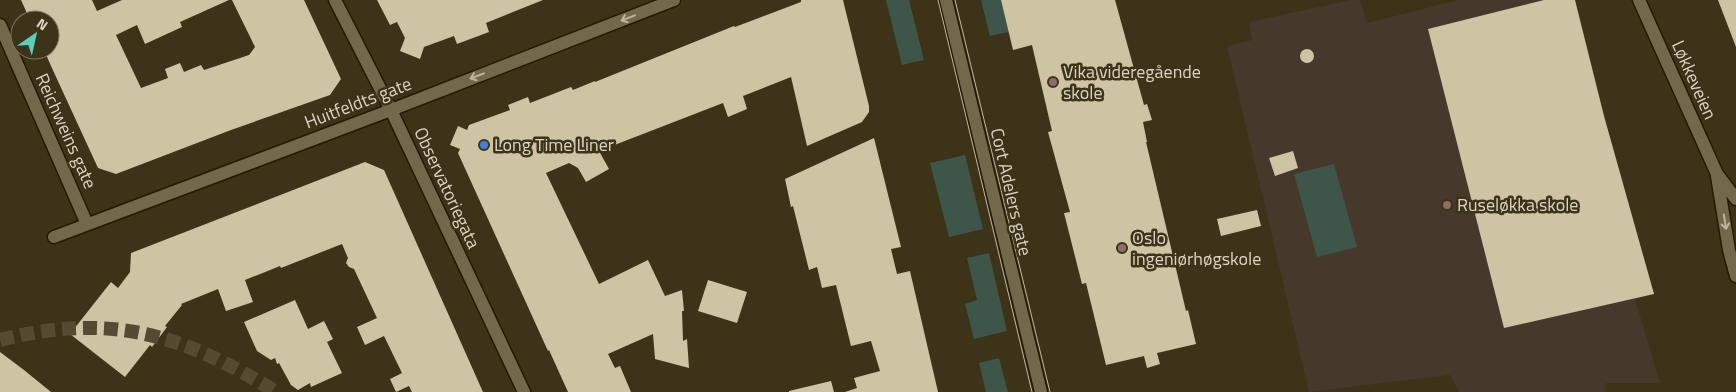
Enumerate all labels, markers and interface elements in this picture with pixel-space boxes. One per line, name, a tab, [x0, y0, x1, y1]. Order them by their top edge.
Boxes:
north arrow	[10, 10, 60, 60]
text: N	[33, 12, 52, 35]
one-way arrow	[621, 13, 636, 23]
street label: Løkkeveien	[1665, 36, 1724, 124]
place label: Vika videregående skole	[1063, 58, 1201, 106]
street label: Reichweins gate	[29, 69, 104, 193]
street label: Huitfeldts gate	[300, 70, 415, 135]
one-way arrow	[470, 72, 485, 82]
marker: Vika videregående skole	[1047, 76, 1059, 88]
street label: Observatoriegata	[407, 123, 487, 253]
street label: Cort Adelers gate	[984, 125, 1039, 258]
place label: Long Time Liner	[494, 131, 614, 158]
marker: Long Time Liner	[478, 139, 490, 151]
place label: Ruseløkka skole	[1457, 191, 1578, 218]
marker: Ruseløkka skole	[1441, 199, 1453, 211]
one-way arrow	[1720, 213, 1730, 229]
place label: Oslo ingeniørhøgskole	[1132, 224, 1261, 272]
marker: Oslo ingeniørhøgskole	[1116, 242, 1128, 254]

